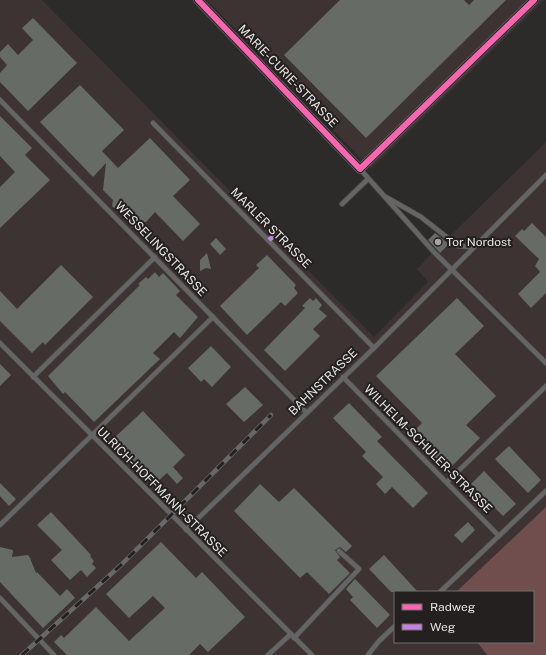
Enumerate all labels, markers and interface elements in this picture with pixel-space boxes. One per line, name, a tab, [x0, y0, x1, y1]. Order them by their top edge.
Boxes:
street label: MARIE-CURIE-STRASSE	[235, 22, 341, 130]
street label: MARLER STRASSE	[228, 185, 314, 271]
street label: WESSELINGSTRASSE	[112, 199, 210, 299]
place label: Tor Nordost	[446, 235, 512, 249]
marker: Tor Nordost	[433, 237, 443, 247]
street label: BAHNSTRASSE	[286, 346, 360, 418]
street label: WILHELM-SCHULER-STRASSE	[361, 382, 495, 516]
street label: ULRICH-HOFFMANN-STRASSE	[94, 424, 230, 560]
legend	[394, 591, 534, 643]
text: Radweg	[430, 600, 475, 614]
text: Weg	[430, 620, 455, 634]

